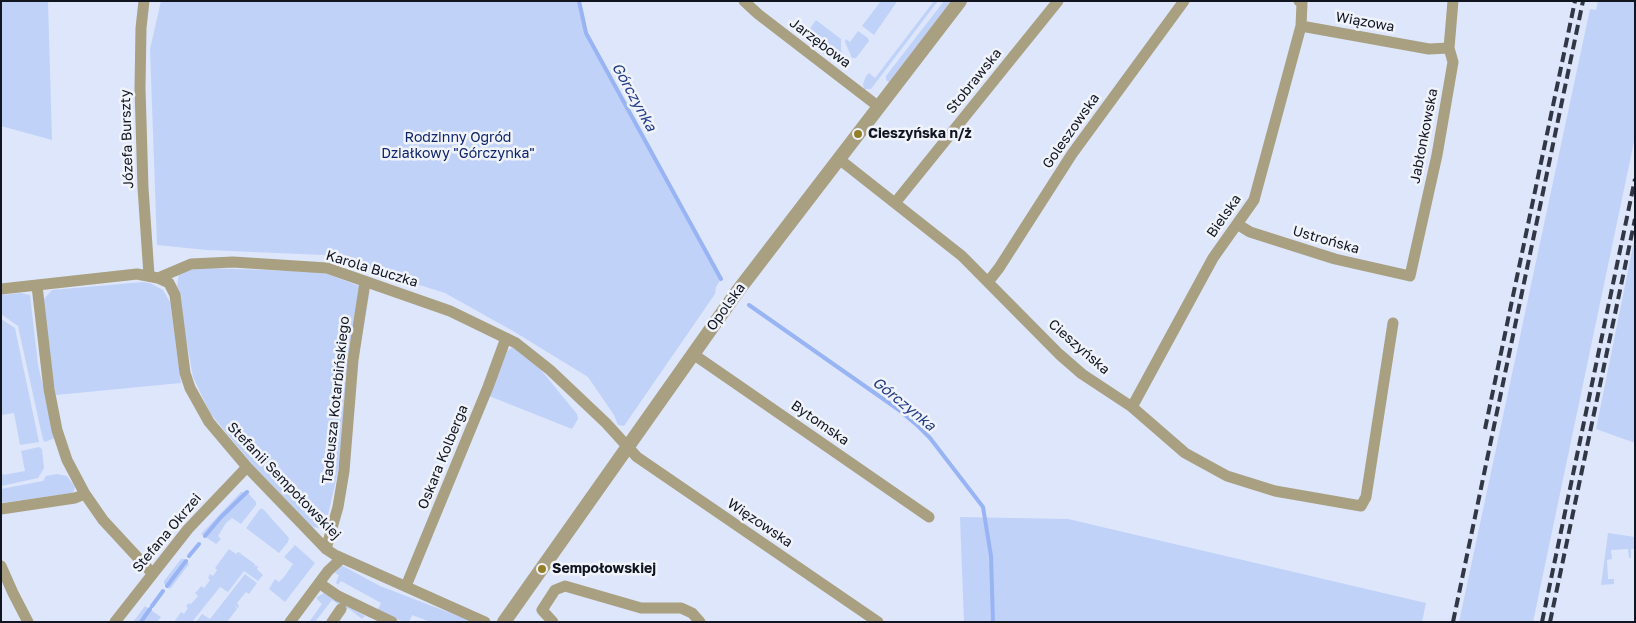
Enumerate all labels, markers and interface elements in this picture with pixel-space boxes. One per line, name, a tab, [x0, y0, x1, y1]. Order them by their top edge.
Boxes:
street label: Wiązowa	[1334, 9, 1396, 35]
street label: Jarzębowa	[786, 15, 854, 71]
street label: Stobrawska	[943, 45, 1005, 117]
water label: Górczynka	[608, 60, 660, 134]
street label: Jabłonkowska	[1407, 87, 1441, 185]
street label: Józefa Burszty	[117, 89, 137, 189]
street label: Goleszowska	[1039, 90, 1103, 172]
place label: Cieszyńska n/ż	[868, 126, 972, 142]
marker: Cieszyńska n/ż	[852, 128, 864, 140]
park label: Rodzinny Ogród Działkowy "Górczynka"	[381, 130, 535, 162]
street label: Bielska	[1203, 191, 1245, 241]
street label: Ustrońska	[1291, 222, 1361, 258]
street label: Karola Buczka	[324, 247, 420, 291]
street label: Opolska	[703, 280, 749, 334]
street label: Tadeusza Kotarbińskiego	[319, 315, 353, 485]
street label: Cieszyńska	[1045, 316, 1113, 378]
water label: Górczynka	[869, 373, 939, 435]
street label: Bytomska	[788, 397, 852, 449]
street label: Oskara Kolberga	[414, 402, 472, 512]
street label: Stefanii Sempołowskiej	[224, 419, 344, 543]
street label: Stefana Okrzei	[129, 490, 205, 576]
street label: Więzowska	[724, 495, 796, 551]
place label: Sempołowskiej	[552, 561, 656, 577]
marker: Sempołowskiej	[536, 563, 548, 575]

